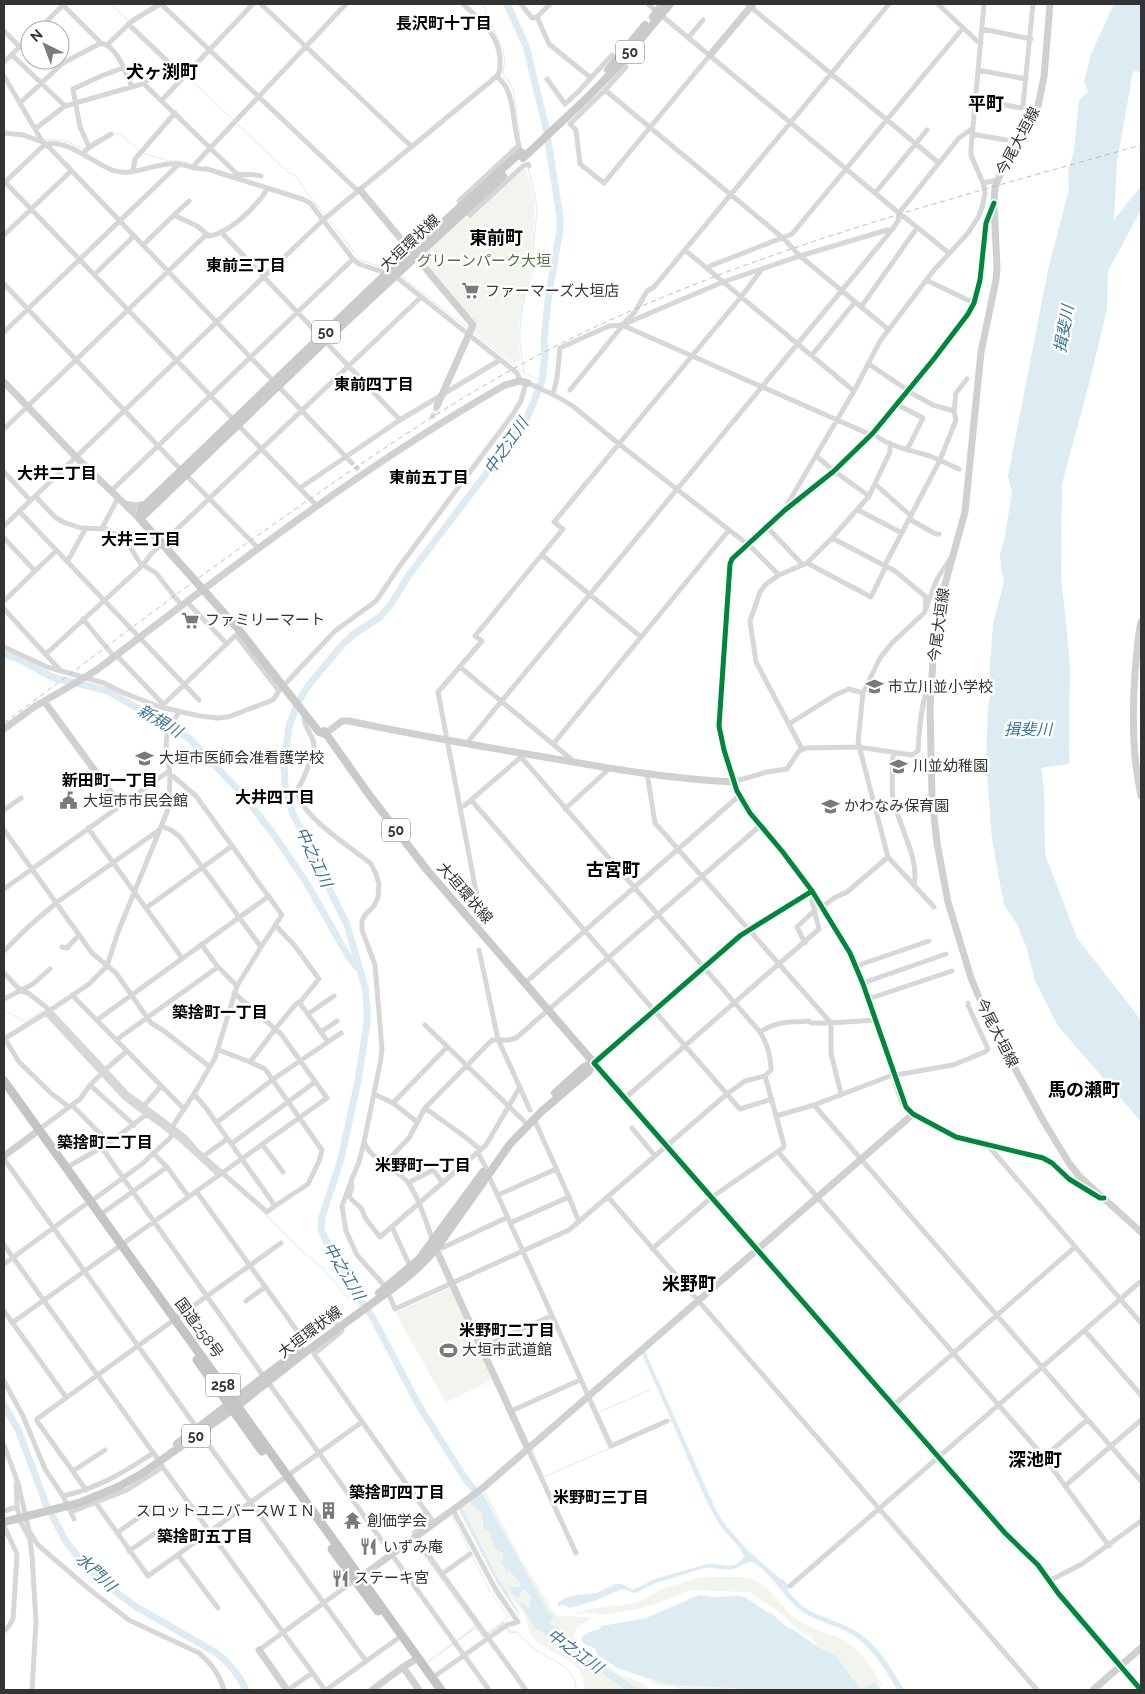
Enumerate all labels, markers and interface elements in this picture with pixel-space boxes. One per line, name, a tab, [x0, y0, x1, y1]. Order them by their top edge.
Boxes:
district label: 長沢町十丁目	[396, 14, 492, 33]
north arrow	[20, 20, 70, 70]
text: N	[27, 26, 46, 45]
road number: 50	[616, 41, 644, 64]
district label: 犬ヶ渕町	[126, 61, 198, 82]
district label: 平町	[968, 93, 1004, 114]
street label: 今尾大垣線	[992, 104, 1044, 178]
street label: 大垣環状線	[376, 211, 444, 275]
district label: 東前町	[469, 227, 523, 248]
park label: グリーンパーク大垣	[417, 252, 551, 270]
district label: 東前三丁目	[206, 256, 286, 275]
supermarket icon: ファーマーズ大垣店	[461, 281, 481, 301]
place label: ファーマーズ大垣店	[485, 282, 619, 300]
water label: 揖斐川	[1050, 302, 1078, 354]
road number: 50	[312, 321, 340, 344]
district label: 東前四丁目	[334, 375, 414, 394]
water label: 中之江川	[480, 413, 533, 478]
district label: 大井二丁目	[17, 464, 97, 483]
district label: 東前五丁目	[389, 468, 469, 487]
district label: 大井三丁目	[101, 530, 181, 549]
street label: 今尾大垣線	[925, 587, 953, 663]
supermarket icon: ファミリーマート	[181, 610, 201, 630]
place label: ファミリーマート	[205, 611, 325, 629]
school or university icon: 市立川並小学校	[864, 677, 884, 697]
place label: 市立川並小学校	[888, 678, 993, 696]
water label: 新規川	[135, 700, 187, 743]
water label: 揖斐川	[1004, 720, 1054, 739]
school or university icon: 大垣市医師会准看護学校	[135, 748, 155, 768]
place label: 大垣市医師会准看護学校	[159, 749, 324, 767]
school or university icon: 川並幼稚園	[889, 756, 909, 776]
place label: 川並幼稚園	[913, 757, 988, 775]
district label: 新田町一丁目	[62, 771, 158, 790]
district label: 大井四丁目	[235, 788, 315, 807]
public building icon: 大垣市市民会館	[59, 791, 79, 811]
place label: 大垣市市民会館	[83, 792, 188, 810]
school or university icon: かわなみ保育園	[820, 796, 840, 816]
place label: かわなみ保育園	[844, 797, 949, 815]
road number: 50	[382, 818, 410, 842]
water label: 中之江川	[292, 824, 337, 892]
street label: 大垣環状線	[434, 859, 496, 927]
district label: 古宮町	[586, 859, 640, 880]
street label: 今尾大垣線	[972, 995, 1022, 1071]
district label: 築捨町一丁目	[172, 1003, 268, 1022]
district label: 馬の瀬町	[1048, 1079, 1120, 1100]
district label: 築捨町二丁目	[57, 1133, 153, 1152]
district label: 米野町一丁目	[375, 1156, 471, 1175]
water label: 中之江川	[319, 1239, 370, 1305]
district label: 米野町	[662, 1273, 716, 1294]
street label: 国道258号	[171, 1294, 227, 1362]
street label: 大垣環状線	[275, 1302, 345, 1362]
district label: 米野町二丁目	[459, 1321, 555, 1340]
sports icon: 大垣市武道館	[438, 1340, 458, 1360]
place label: 大垣市武道館	[462, 1341, 552, 1359]
road number: 258	[206, 1374, 240, 1396]
road number: 50	[182, 1424, 210, 1448]
district label: 深池町	[1008, 1449, 1062, 1470]
district label: 築捨町四丁目	[349, 1483, 445, 1502]
district label: 米野町三丁目	[553, 1488, 649, 1507]
building icon: スロットユニバースＷＩＮ	[319, 1501, 339, 1521]
place label: スロットユニバースＷＩＮ	[136, 1502, 315, 1520]
temple icon: 創価学会	[343, 1511, 363, 1531]
place label: 創価学会	[367, 1512, 427, 1530]
district label: 築捨町五丁目	[157, 1527, 253, 1546]
restaurant icon: いずみ庵	[359, 1537, 379, 1557]
place label: いずみ庵	[383, 1538, 443, 1556]
water label: 水門川	[72, 1549, 121, 1597]
restaurant icon: ステーキ宮	[330, 1568, 350, 1588]
place label: ステーキ宮	[354, 1569, 429, 1587]
water label: 中之江川	[544, 1625, 608, 1679]

